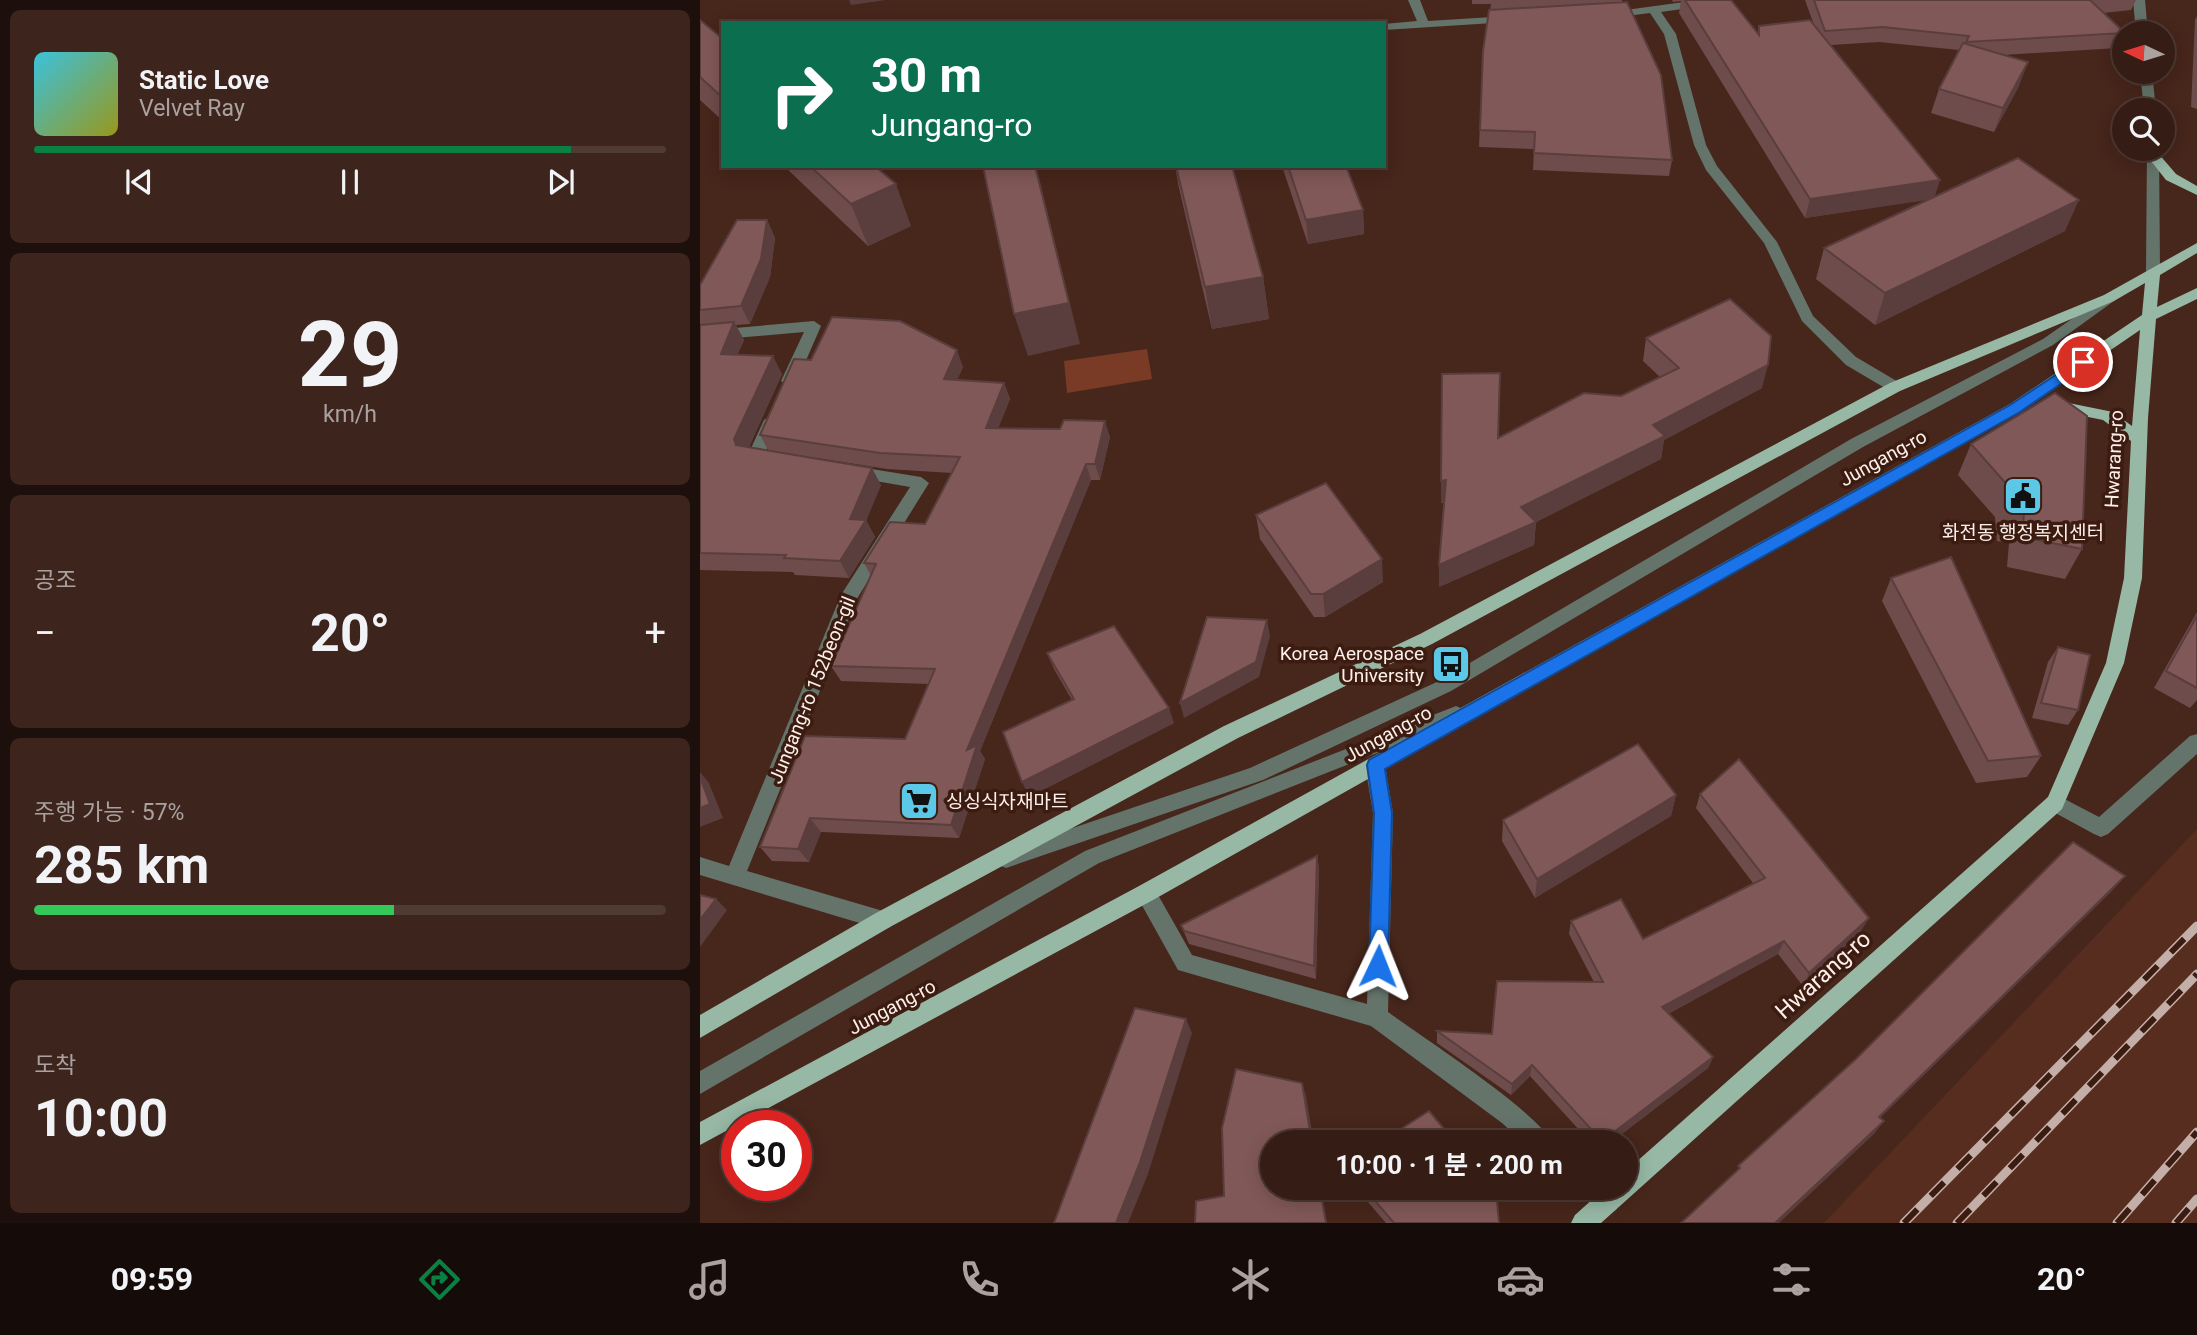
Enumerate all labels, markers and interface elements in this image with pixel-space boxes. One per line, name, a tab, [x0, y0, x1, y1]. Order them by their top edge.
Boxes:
north arrow	[2112, 21, 2175, 84]
map controls	[2112, 21, 2175, 161]
text: 30 m	[871, 47, 982, 104]
icon: right	[756, 49, 847, 140]
text: Static Love	[139, 65, 269, 95]
text: Velvet Ray	[139, 95, 245, 122]
button: search	[2112, 98, 2175, 161]
text: Jungang-ro	[871, 106, 1033, 144]
icon: previous	[120, 163, 158, 201]
icon: pause	[331, 163, 369, 201]
icon: next	[542, 163, 580, 201]
text: 29	[298, 302, 402, 408]
pin	[2053, 332, 2113, 392]
icon: arrive	[2064, 343, 2102, 381]
text: km/h	[323, 401, 377, 428]
street label: Hwarang-ro	[2100, 409, 2128, 509]
street label: Jungang-ro	[1835, 425, 1931, 491]
public building icon: 화전동 행정복지센터	[2002, 475, 2044, 517]
place label: 화전동 행정복지센터	[1942, 521, 2104, 544]
text: 공조	[34, 567, 76, 594]
street label: Jungang-ro 152beon-gil	[764, 593, 860, 787]
text: 20°	[310, 603, 390, 664]
text: −	[34, 611, 56, 655]
text: +	[644, 611, 666, 655]
place label: Korea Aerospace University	[1280, 642, 1424, 687]
bus stop icon: Korea Aerospace University	[1430, 643, 1472, 685]
street label: Jungang-ro	[1340, 701, 1436, 767]
supermarket icon: 싱싱식자재마트	[898, 780, 940, 822]
place label: 싱싱식자재마트	[946, 790, 1068, 813]
text: 주행 가능 · 57%	[34, 799, 184, 826]
text: 285 km	[34, 835, 209, 896]
street label: Hwarang-ro	[1770, 925, 1876, 1025]
position arrow	[1341, 929, 1415, 1003]
street label: Jungang-ro	[844, 974, 940, 1040]
text: 도착	[34, 1052, 76, 1079]
text: 10:00	[34, 1088, 168, 1149]
speed limit sign: 30	[721, 1110, 812, 1201]
text: 10:00 · 1 분 · 200 m	[1335, 1150, 1563, 1180]
icon: directions	[415, 1255, 464, 1304]
icon: music	[685, 1255, 734, 1304]
icon: phone	[955, 1255, 1004, 1304]
icon: climate	[1226, 1255, 1275, 1304]
icon: car	[1496, 1255, 1545, 1304]
icon: filters	[1767, 1255, 1816, 1304]
text: 09:59	[111, 1260, 193, 1298]
text: 20°	[2037, 1260, 2086, 1298]

